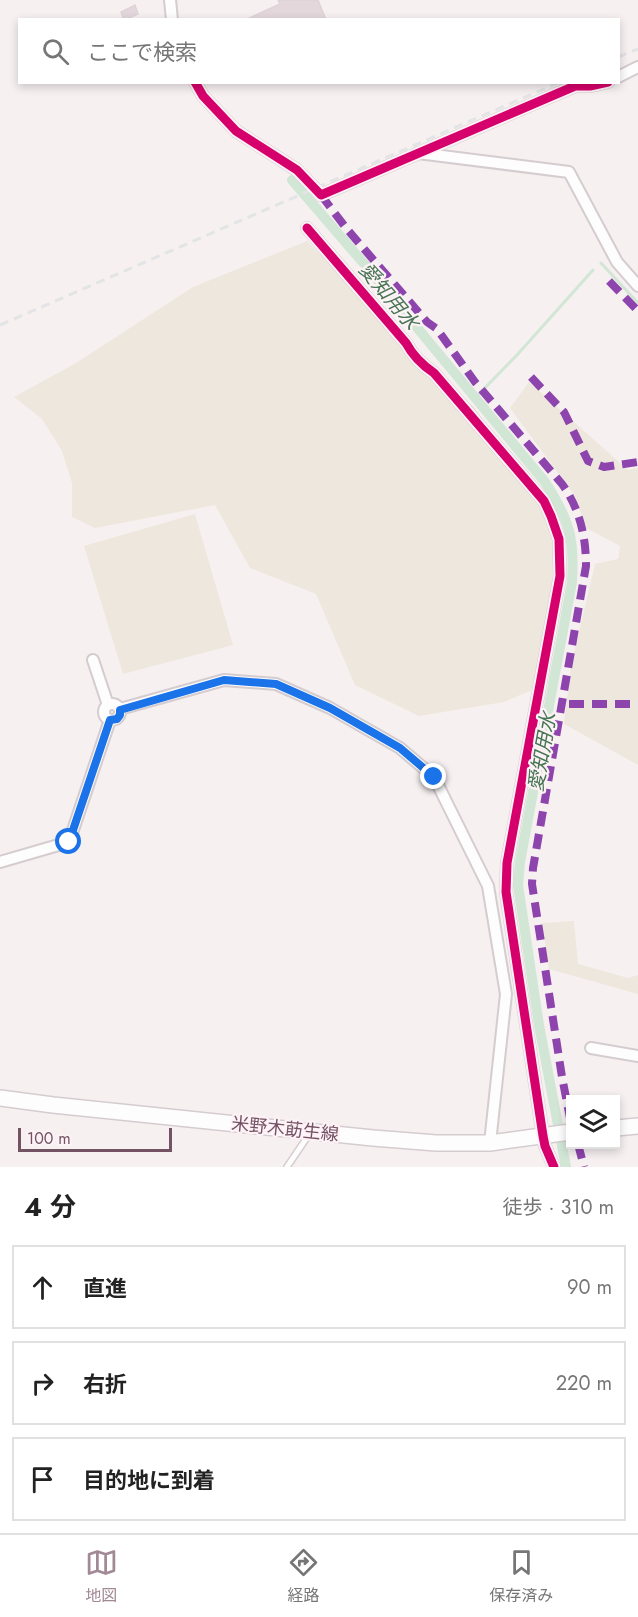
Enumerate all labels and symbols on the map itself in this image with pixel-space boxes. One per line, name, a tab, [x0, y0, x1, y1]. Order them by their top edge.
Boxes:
water label: 愛知用水	[352, 256, 427, 338]
water label: 愛知用水	[521, 708, 564, 794]
route end	[420, 763, 446, 789]
route start	[55, 828, 81, 854]
street label: 米野木莇生線	[230, 1110, 340, 1148]
scale bar	[18, 1125, 172, 1152]

